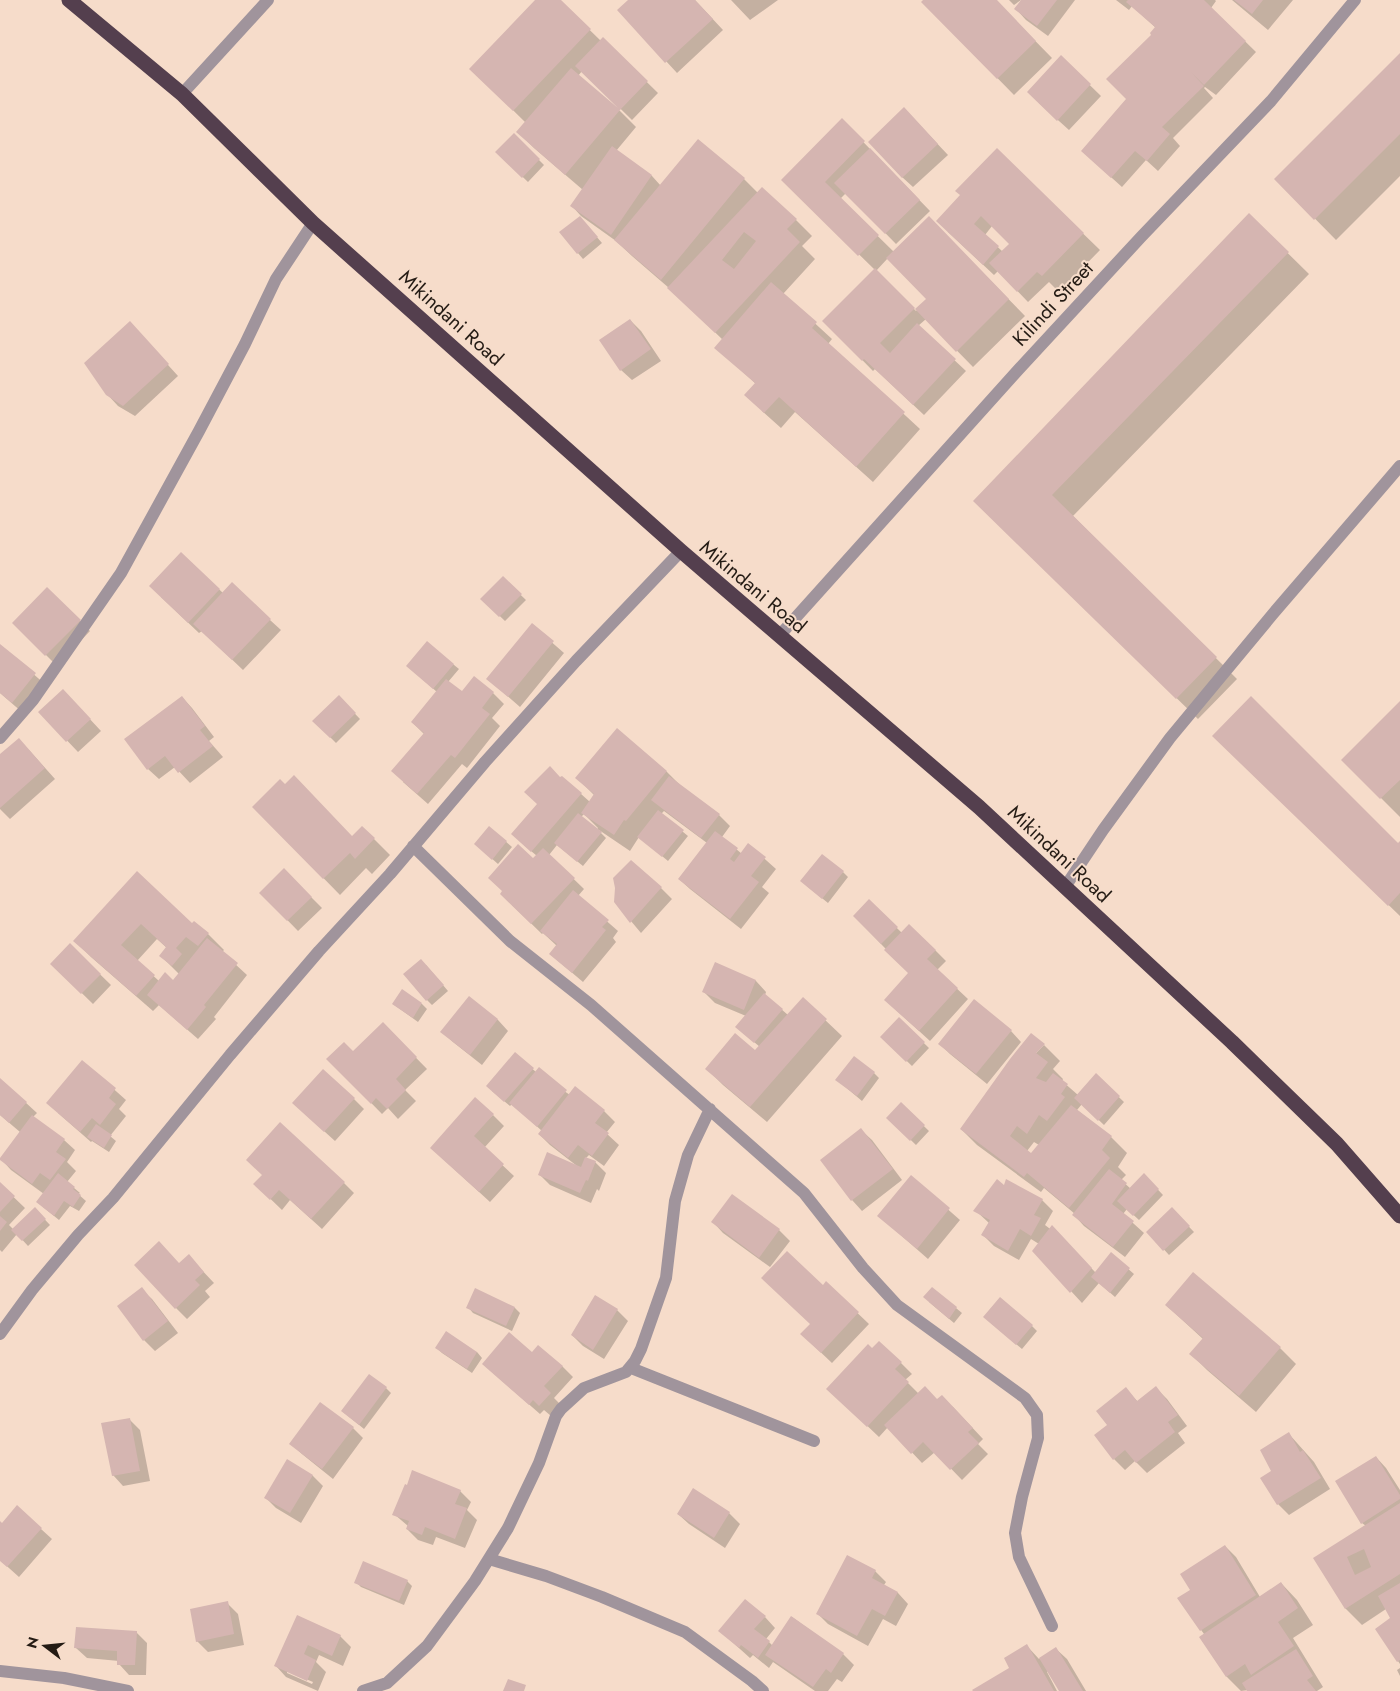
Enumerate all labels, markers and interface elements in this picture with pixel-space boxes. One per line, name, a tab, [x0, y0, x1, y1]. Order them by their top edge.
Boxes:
street label: Kilindi Street	[1006, 255, 1100, 353]
street label: Mikindani Road	[392, 263, 510, 373]
street label: Mikindani Road	[693, 534, 813, 640]
street label: Mikindani Road	[1001, 798, 1117, 910]
north arrow	[20, 1621, 70, 1671]
text: N	[21, 1634, 44, 1651]

